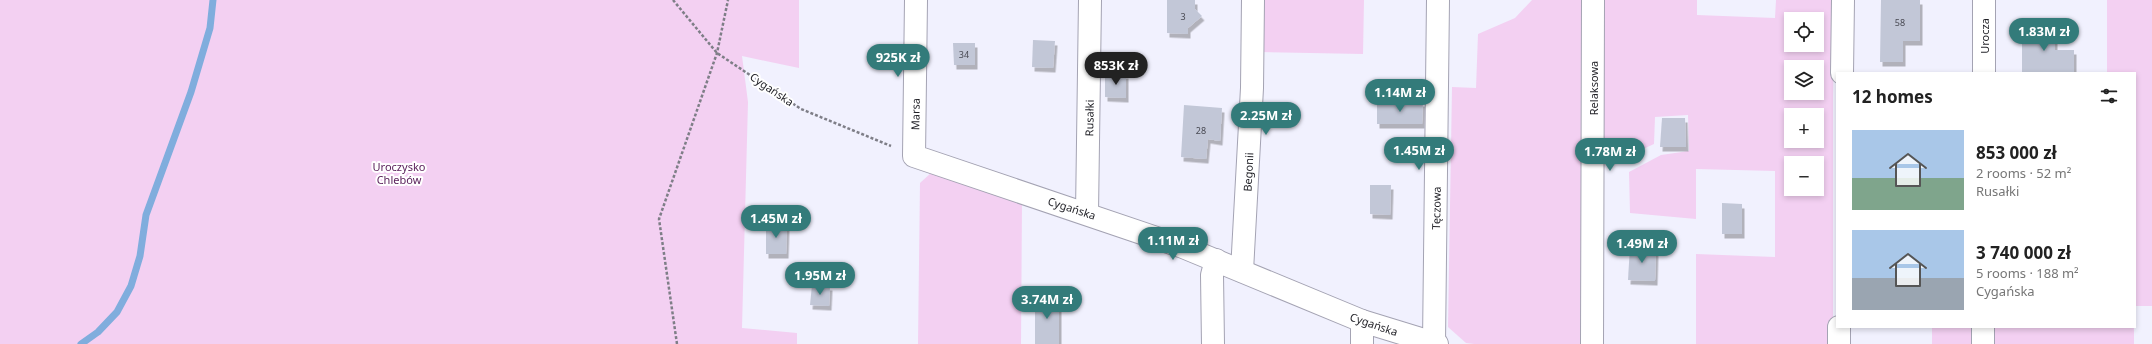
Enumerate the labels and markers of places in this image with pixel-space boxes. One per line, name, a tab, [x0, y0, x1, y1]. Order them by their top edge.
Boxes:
pin: 1.83M zł	[2003, 18, 2085, 52]
pin: 925K zł	[861, 44, 935, 78]
pin: 853K zł	[1079, 52, 1153, 86]
pin: 1.14M zł	[1359, 79, 1441, 113]
pin: 2.25M zł	[1225, 102, 1307, 136]
pin: 1.45M zł	[1378, 137, 1460, 171]
pin: 1.78M zł	[1569, 138, 1651, 172]
pin: 1.45M zł	[735, 205, 817, 239]
pin: 1.11M zł	[1132, 227, 1214, 261]
pin: 1.49M zł	[1601, 230, 1683, 264]
pin: 1.95M zł	[779, 262, 861, 296]
pin: 3.74M zł	[1006, 286, 1088, 320]

